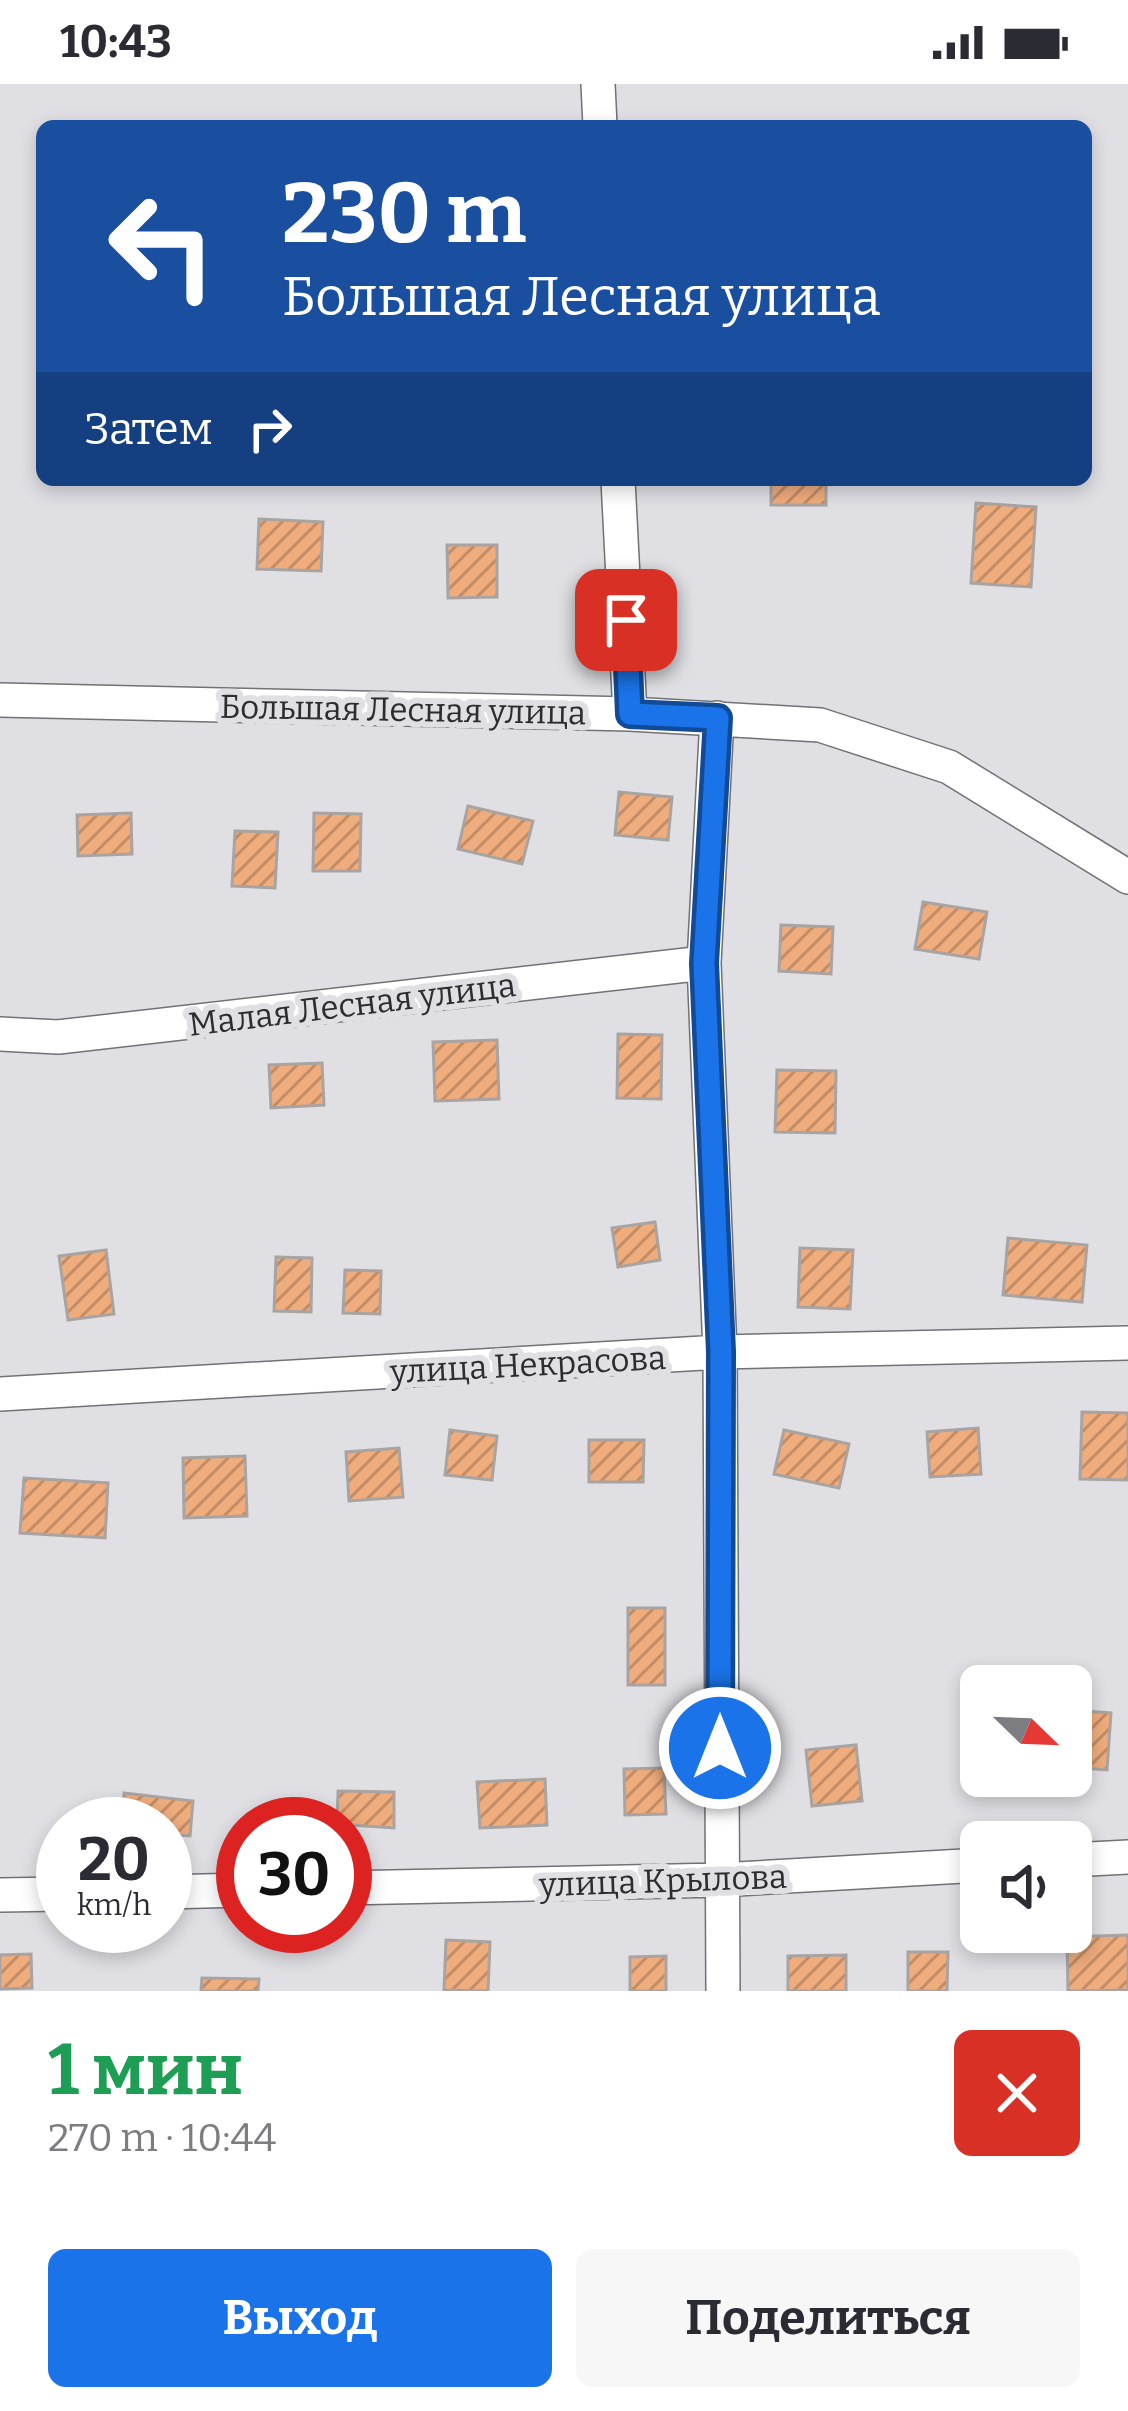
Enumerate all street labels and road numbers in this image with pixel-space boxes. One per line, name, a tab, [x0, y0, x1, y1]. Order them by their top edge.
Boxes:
street label: Большая Лесная улица	[220, 687, 586, 733]
street label: Малая Лесная улица	[186, 965, 518, 1045]
street label: улица Некрасова	[388, 1338, 667, 1392]
street label: улица Крылова	[537, 1857, 788, 1905]

